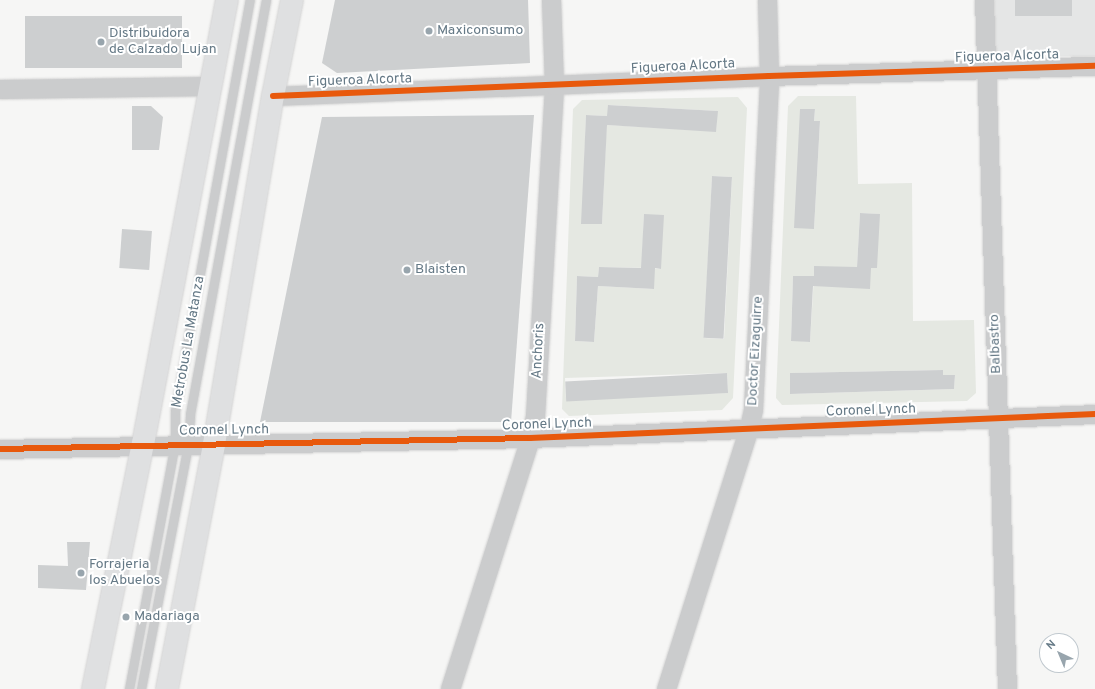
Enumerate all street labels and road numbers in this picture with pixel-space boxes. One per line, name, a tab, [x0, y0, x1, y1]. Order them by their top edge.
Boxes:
street label: Figueroa Alcorta	[954, 47, 1060, 67]
street label: Figueroa Alcorta	[630, 56, 736, 78]
street label: Figueroa Alcorta	[307, 71, 413, 91]
street label: Metrobus La Matanza	[169, 275, 209, 409]
street label: Doctor Eizaguirre	[745, 296, 767, 406]
street label: Balbastro	[987, 314, 1005, 374]
street label: Anchoris	[529, 323, 549, 379]
street label: Coronel Lynch	[826, 401, 916, 421]
street label: Coronel Lynch	[502, 415, 592, 435]
street label: Coronel Lynch	[179, 422, 269, 440]

